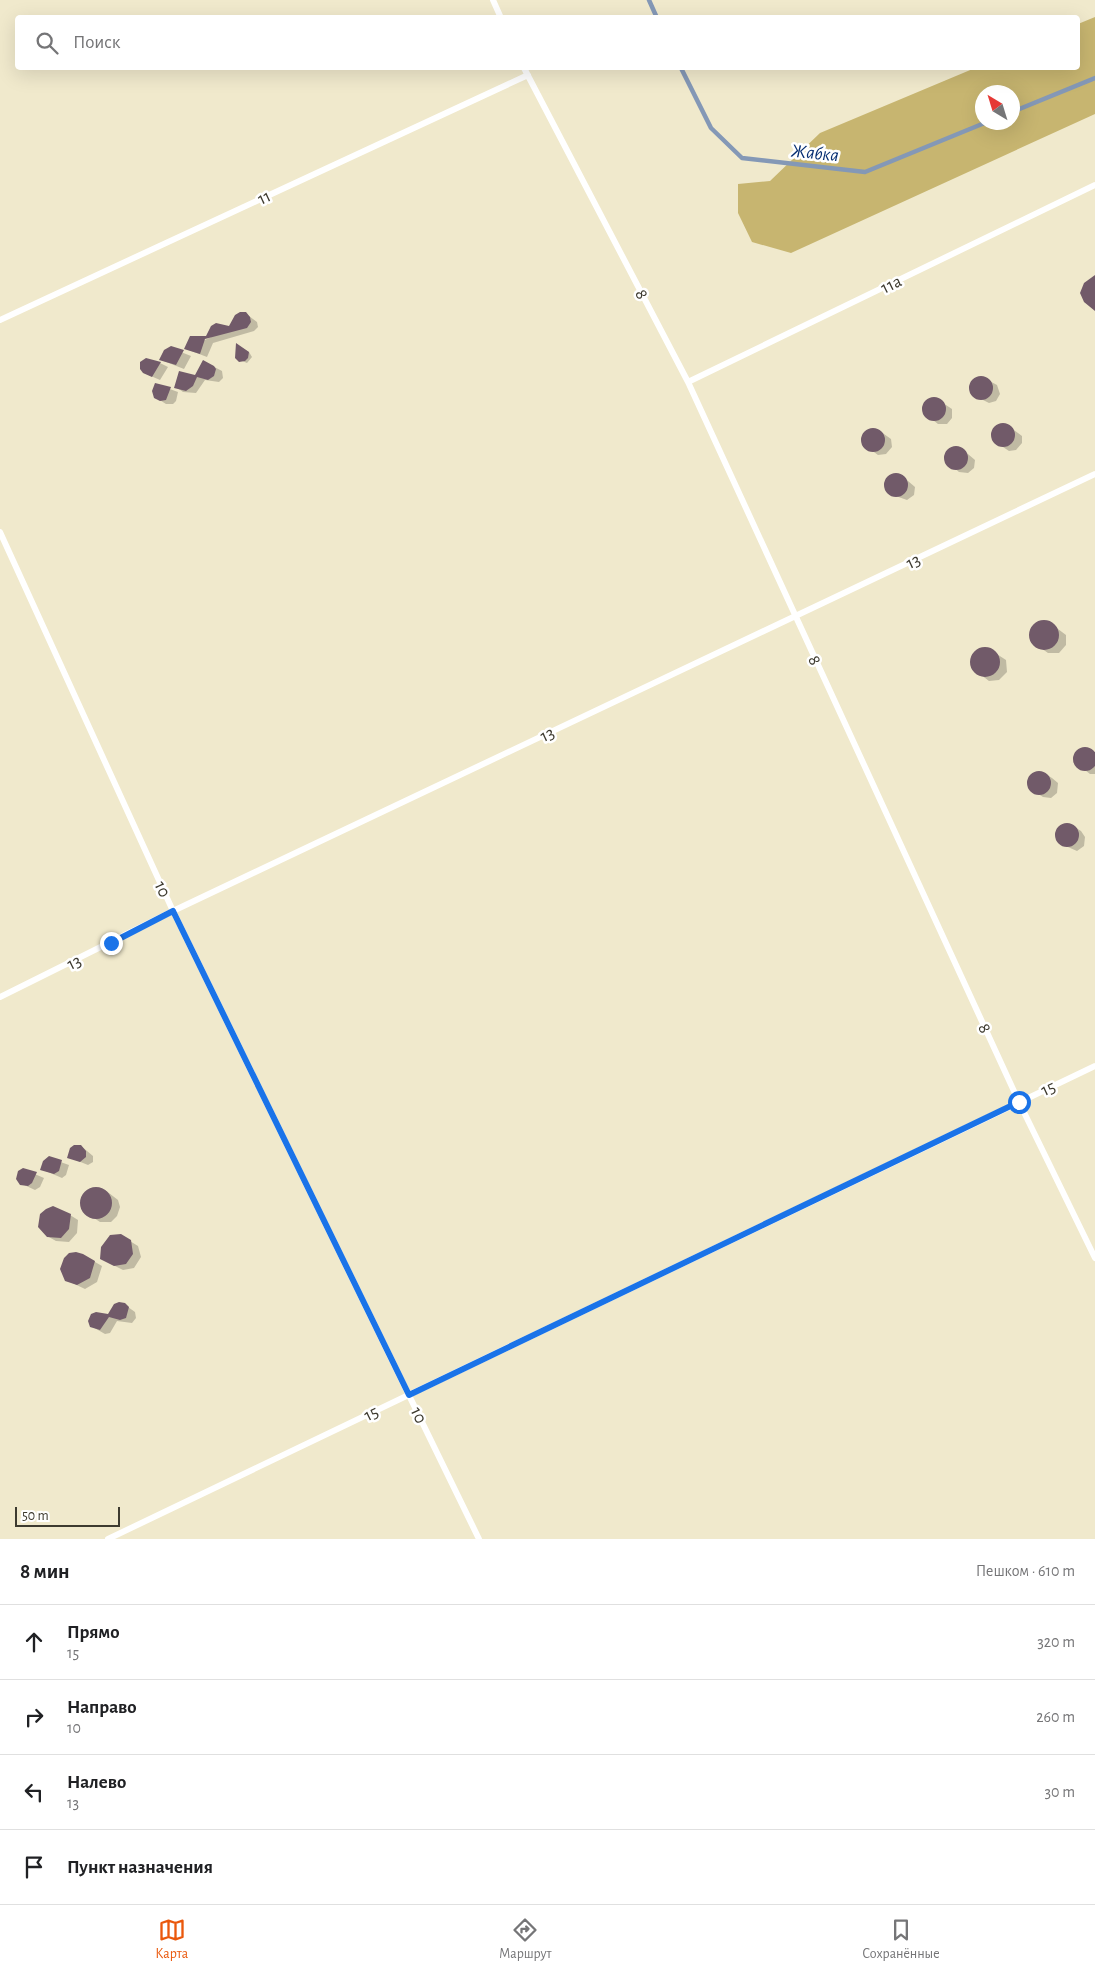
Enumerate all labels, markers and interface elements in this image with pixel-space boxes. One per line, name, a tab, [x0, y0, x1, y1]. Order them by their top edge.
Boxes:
search box	[15, 15, 1080, 70]
icon: search	[33, 29, 61, 57]
text: Поиск	[73, 33, 120, 52]
north arrow	[975, 85, 1020, 130]
water label: Жабка	[790, 142, 840, 165]
street label: 11	[255, 187, 274, 209]
street label: 11a	[878, 272, 905, 298]
street label: 8	[631, 287, 651, 302]
street label: 13	[903, 551, 923, 573]
street label: 8	[804, 653, 824, 668]
street label: 13	[537, 724, 557, 746]
street label: 10	[151, 879, 174, 900]
route end	[100, 932, 123, 955]
street label: 13	[64, 952, 84, 974]
street label: 8	[974, 1021, 994, 1036]
street label: 15	[1038, 1078, 1058, 1100]
route start	[1008, 1091, 1031, 1114]
street label: 15	[361, 1403, 382, 1425]
street label: 10	[407, 1404, 430, 1426]
scale bar	[15, 1504, 120, 1527]
text: 50 m	[22, 1509, 49, 1523]
text: 8 мин	[20, 1561, 70, 1582]
text: Пешком · 610 m	[976, 1563, 1075, 1579]
text: Прямо	[67, 1623, 120, 1642]
icon: ahead	[20, 1628, 48, 1656]
text: 320 m	[1037, 1634, 1075, 1650]
text: 15	[67, 1645, 79, 1661]
text: Направо	[67, 1698, 137, 1717]
icon: right	[20, 1703, 48, 1731]
text: 260 m	[1036, 1709, 1075, 1725]
text: 10	[67, 1720, 81, 1736]
text: Налево	[67, 1773, 126, 1792]
icon: left	[20, 1778, 48, 1806]
text: 30 m	[1045, 1784, 1075, 1800]
text: 13	[67, 1795, 79, 1811]
icon: arrive	[20, 1853, 48, 1881]
text: Пункт назначения	[67, 1858, 213, 1877]
tab: Карта	[155, 1916, 188, 1963]
tab: Маршрут	[499, 1916, 552, 1963]
tab: Сохранённые	[862, 1916, 940, 1963]

